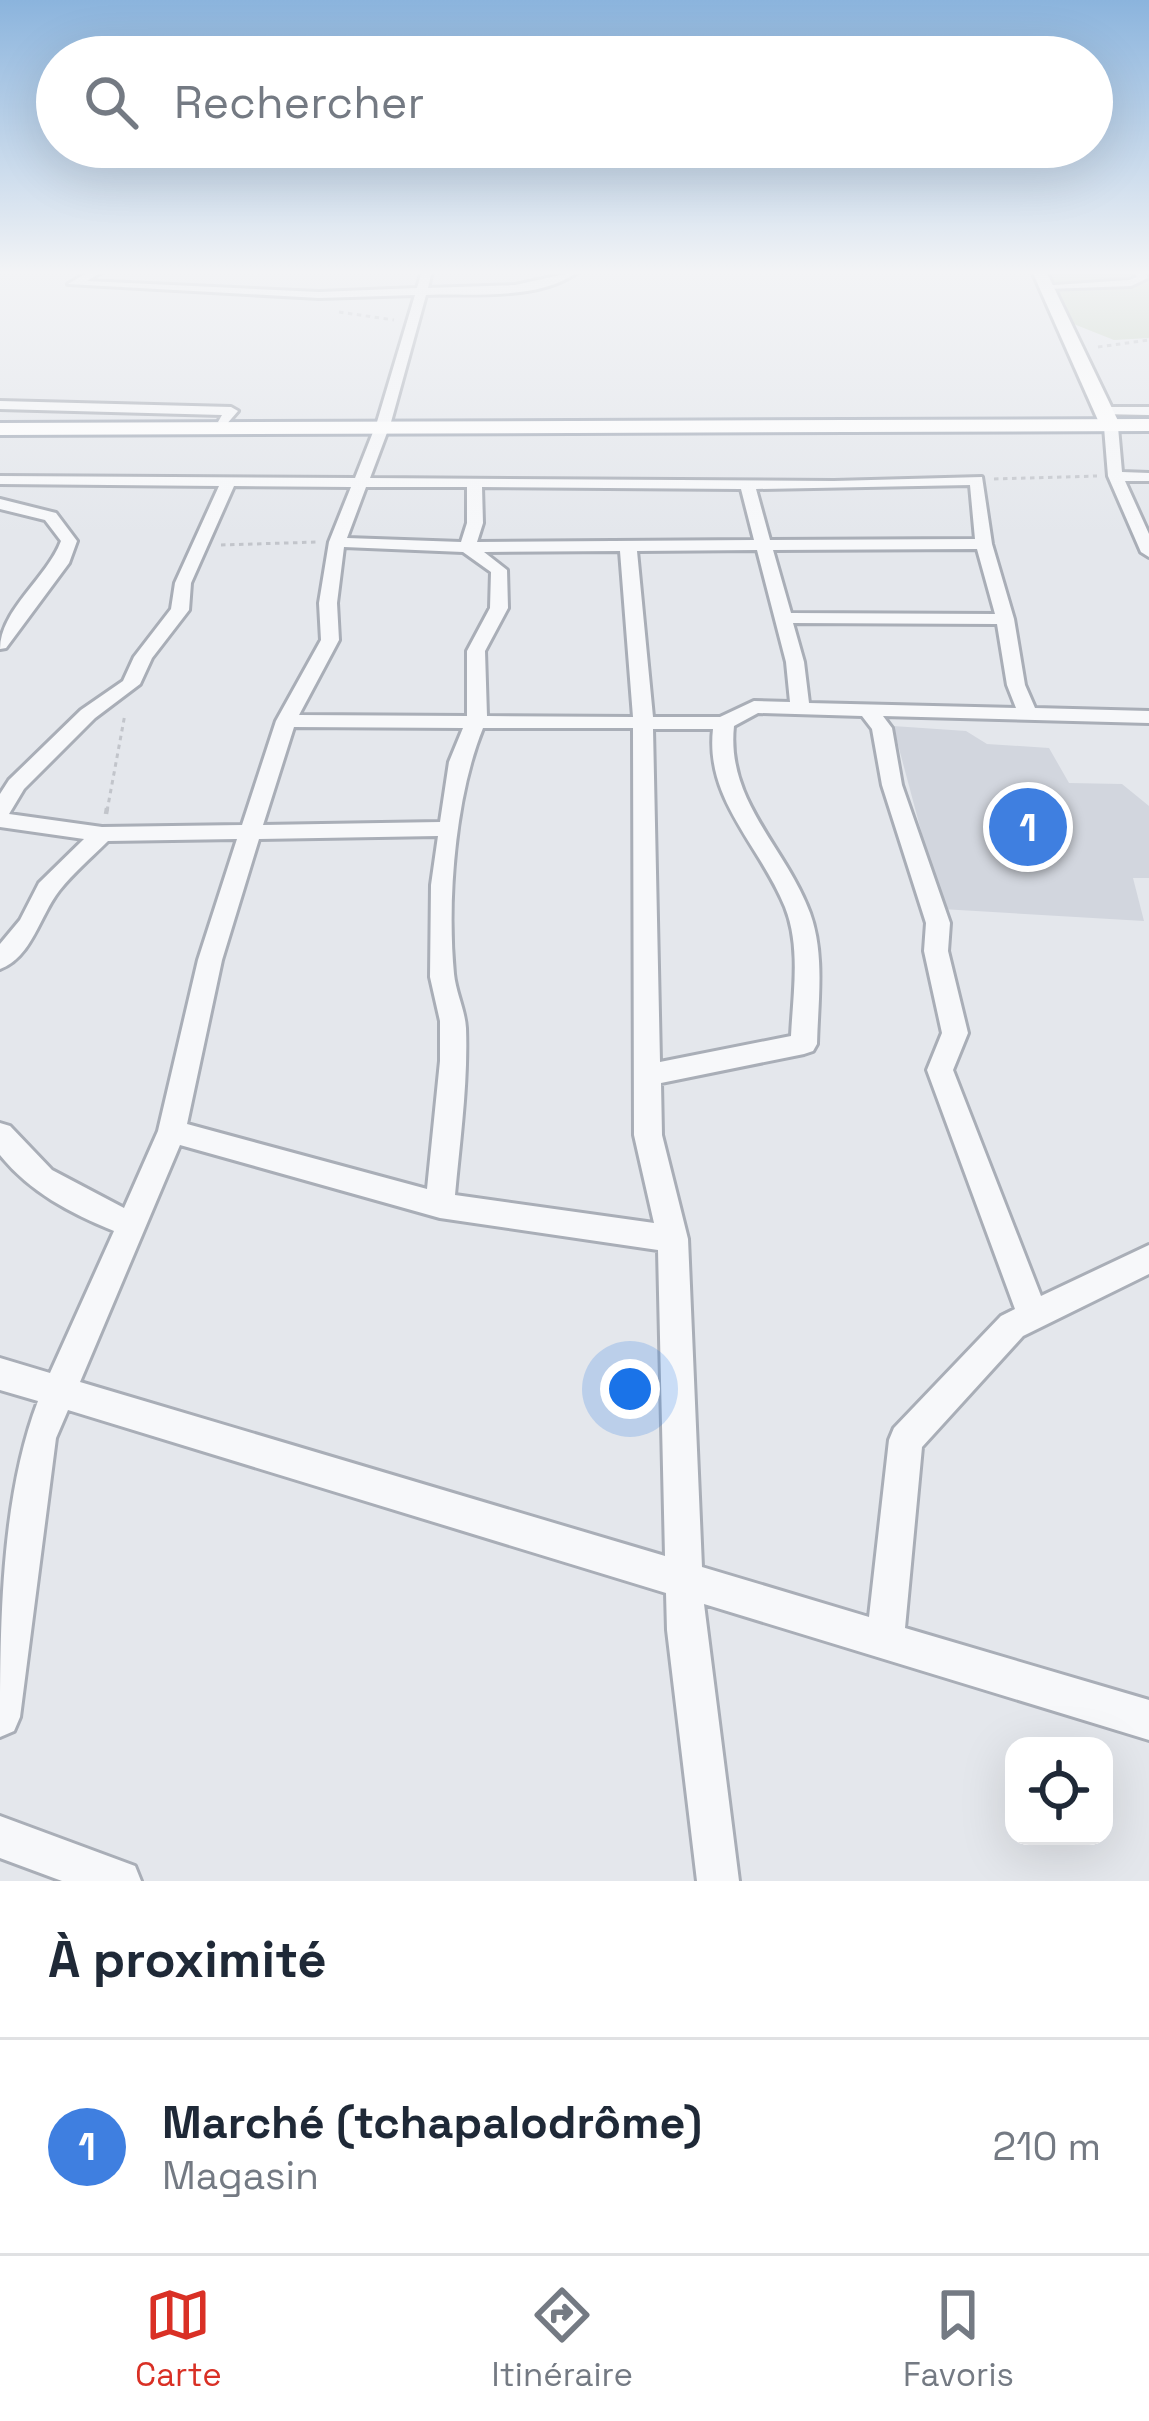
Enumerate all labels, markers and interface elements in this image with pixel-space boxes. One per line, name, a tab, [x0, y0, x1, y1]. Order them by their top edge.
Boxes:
search box	[36, 36, 1113, 168]
icon: search	[78, 69, 144, 135]
text: Rechercher	[174, 74, 424, 131]
pin: 1	[989, 782, 1067, 872]
your location	[600, 1359, 660, 1419]
map controls	[1005, 1737, 1113, 1845]
button: locate	[1005, 1737, 1113, 1845]
text: À proximité	[48, 1927, 327, 1992]
text: Marché (tchapalodrôme)	[162, 2094, 702, 2151]
text: 1	[78, 2122, 96, 2171]
text: 210 m	[993, 2122, 1101, 2171]
text: Magasin	[162, 2151, 319, 2200]
tab: Carte	[135, 2282, 222, 2396]
tab: Itinéraire	[492, 2282, 633, 2396]
tab: Favoris	[903, 2282, 1014, 2396]

